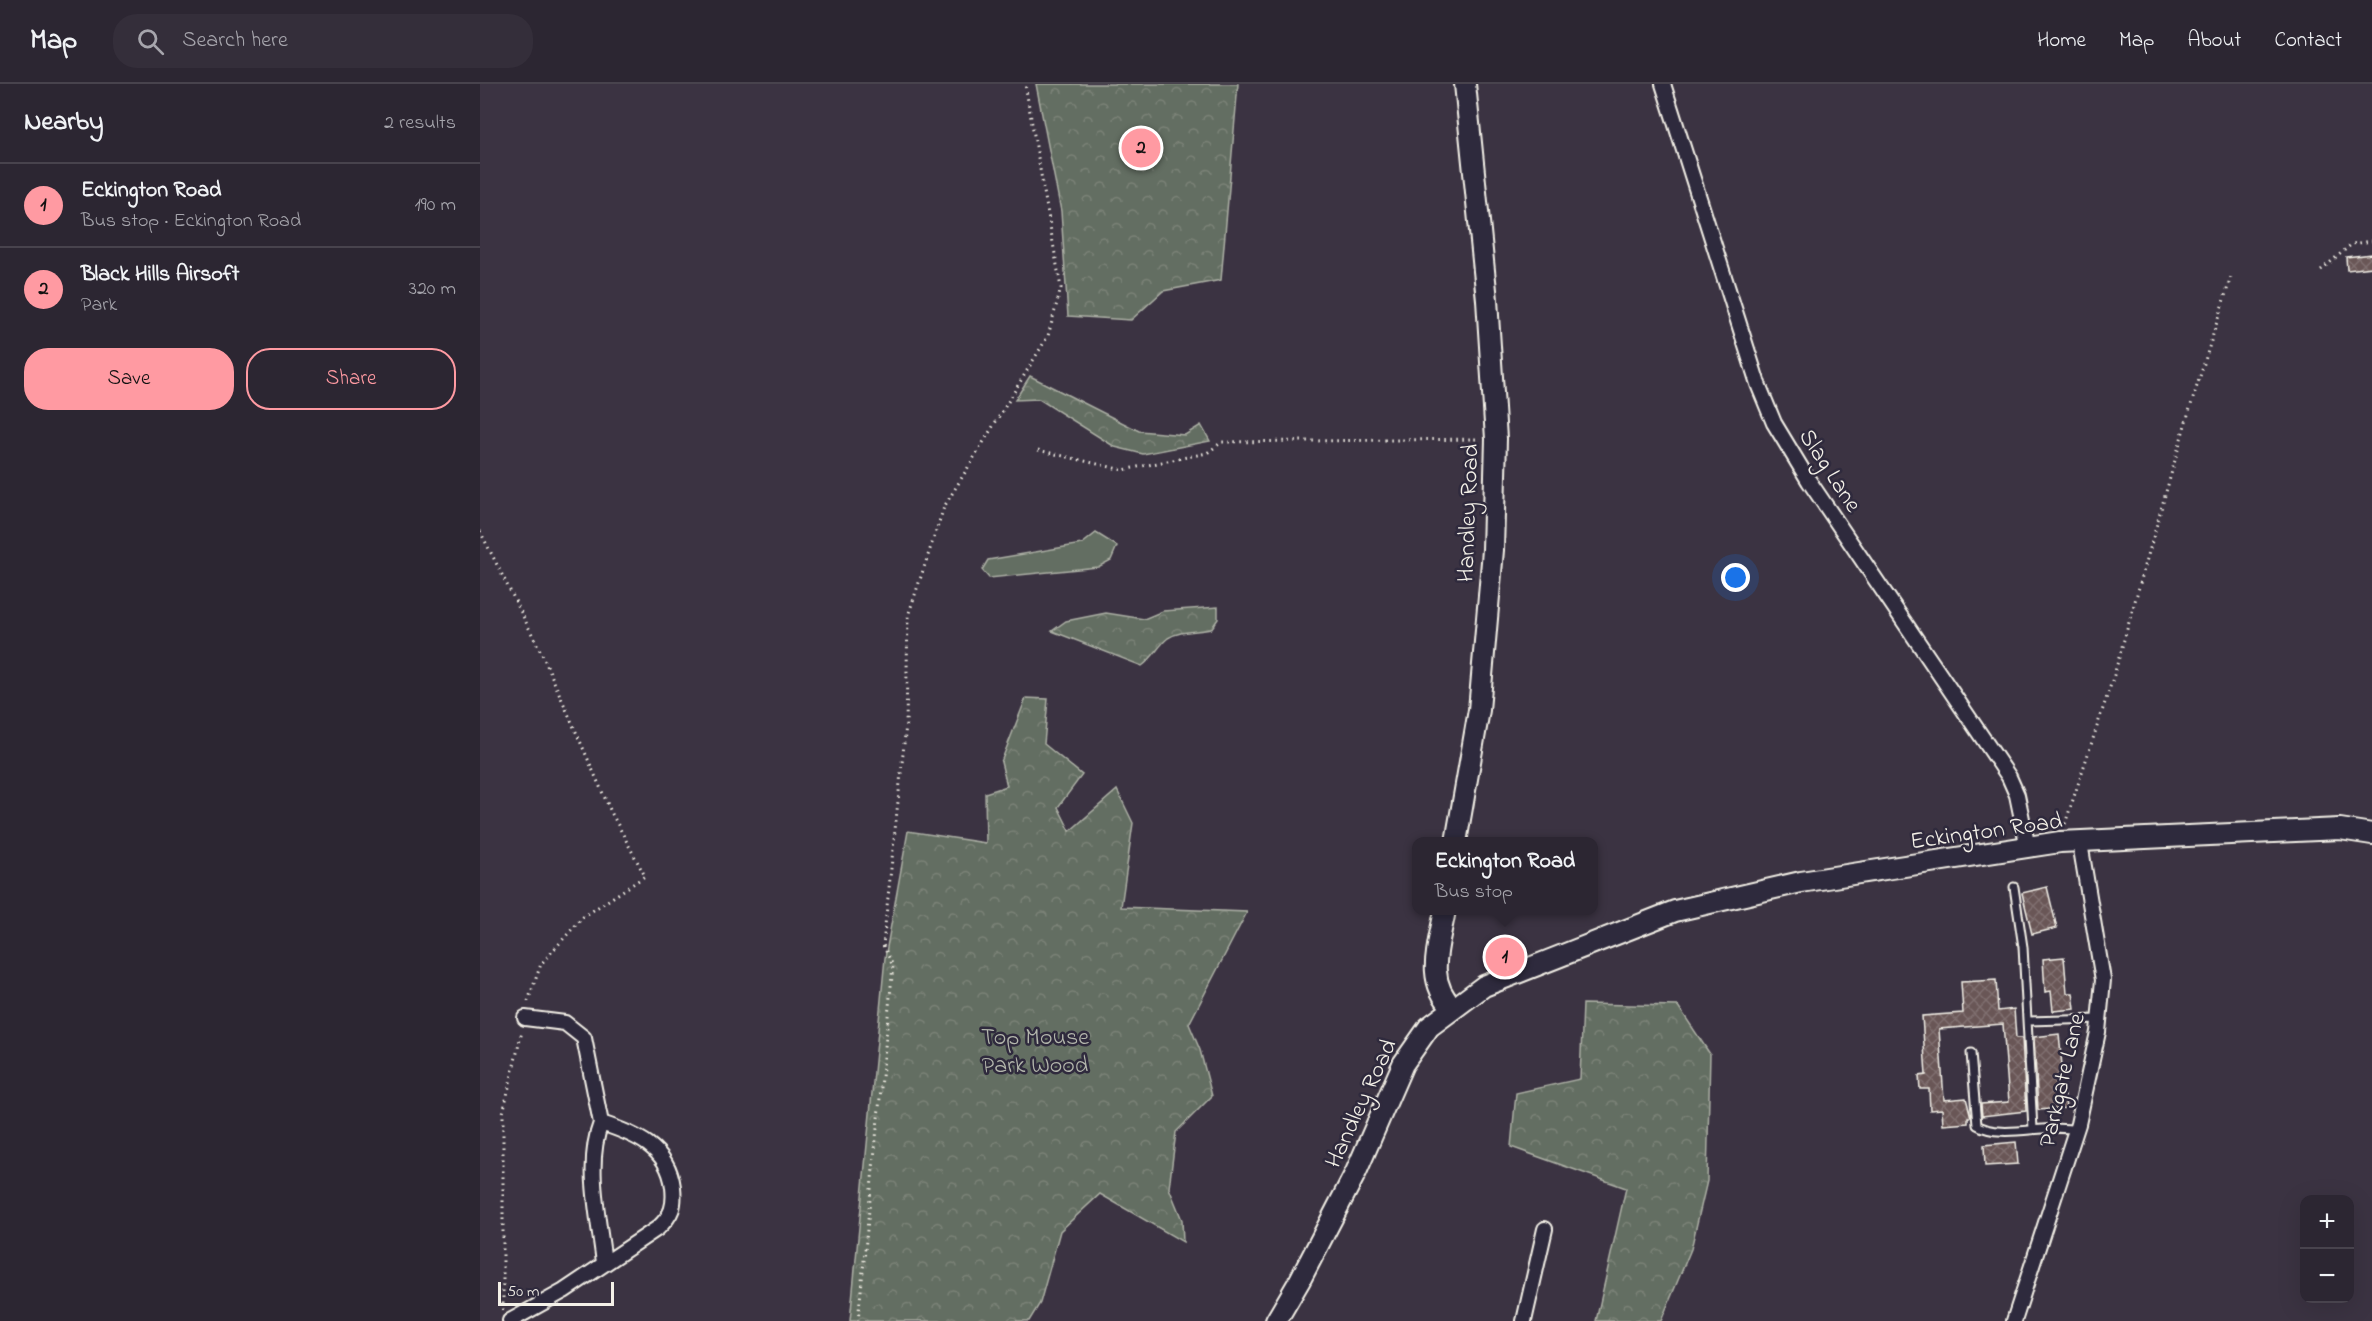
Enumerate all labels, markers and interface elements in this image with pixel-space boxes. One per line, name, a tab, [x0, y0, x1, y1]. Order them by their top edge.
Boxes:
search box	[113, 14, 533, 68]
text: Map	[30, 21, 77, 62]
icon: search	[134, 25, 167, 58]
text: Search here	[182, 25, 288, 57]
text: Home	[2037, 26, 2086, 56]
text: Map	[2119, 26, 2154, 56]
text: About	[2187, 26, 2241, 56]
text: Contact	[2274, 26, 2342, 56]
text: Nearby	[24, 104, 103, 142]
text: 2 results	[384, 109, 456, 138]
pin: 2	[1122, 126, 1160, 170]
text: Eckington Road	[81, 175, 221, 207]
text: 1	[40, 191, 47, 220]
text: 190 m	[414, 191, 456, 220]
text: Bus stop · Eckington Road	[81, 207, 301, 236]
text: Black Hills Airsoft	[81, 259, 240, 291]
text: 2	[39, 275, 48, 304]
text: 320 m	[409, 275, 456, 304]
text: Park	[81, 291, 117, 320]
button: Save	[24, 348, 234, 410]
button: Share	[246, 348, 456, 410]
street label: Slag Lane	[1789, 423, 1869, 520]
street label: Handley Road	[1450, 443, 1490, 583]
your location	[1721, 563, 1750, 592]
street label: Eckington Road	[1908, 804, 2065, 860]
popup	[1412, 837, 1598, 915]
text: Eckington Road	[1435, 846, 1575, 878]
text: Bus stop	[1435, 878, 1513, 907]
pin: 1	[1486, 934, 1524, 980]
street label: Parkgate Lane	[2031, 1010, 2096, 1151]
park label: Top Mouse Park Wood	[981, 1021, 1089, 1084]
street label: Handley Road	[1317, 1033, 1409, 1175]
map controls	[2300, 1195, 2354, 1303]
button: +	[2300, 1195, 2354, 1249]
button: −	[2300, 1249, 2354, 1303]
scale bar	[498, 1279, 614, 1306]
text: 50 m	[507, 1280, 539, 1304]

